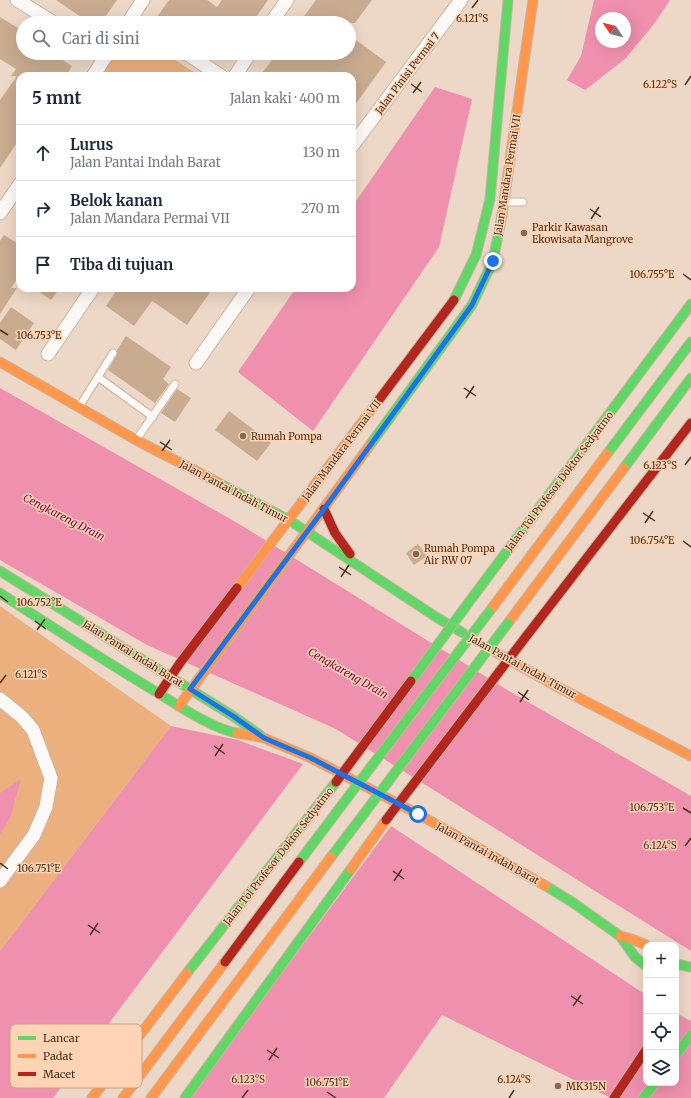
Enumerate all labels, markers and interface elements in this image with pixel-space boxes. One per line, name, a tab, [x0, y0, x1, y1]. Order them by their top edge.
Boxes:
text: 6.121°S	[456, 12, 488, 25]
north arrow	[595, 12, 631, 48]
search box	[16, 16, 356, 60]
icon: search	[30, 27, 52, 49]
text: Cari di sini	[62, 29, 140, 48]
street label: Jalan Pinisi Permai 7	[372, 30, 443, 117]
text: 6.122°S	[643, 78, 677, 91]
text: 5 mnt	[32, 87, 81, 109]
text: Jalan kaki · 400 m	[230, 90, 340, 107]
street label: Jalan Mandara Permai VII	[491, 113, 524, 238]
text: Lurus	[70, 135, 113, 154]
icon: ahead	[32, 142, 54, 164]
text: 130 m	[303, 144, 340, 161]
text: Jalan Pantai Indah Barat	[70, 154, 221, 171]
text: Belok kanan	[70, 191, 163, 210]
icon: right	[32, 198, 54, 220]
text: 270 m	[301, 200, 340, 217]
text: Jalan Mandara Permai VII	[70, 210, 230, 227]
place label: Parkir Kawasan Ekowisata Mangrove	[532, 221, 633, 246]
marker: Parkir Kawasan Ekowisata Mangrove	[519, 228, 529, 238]
route end	[484, 252, 502, 270]
icon: arrive	[32, 254, 54, 276]
text: Tiba di tujuan	[70, 255, 173, 274]
text: 106.755°E	[630, 268, 675, 281]
text: 106.753°E	[17, 329, 62, 342]
street label: Jalan Mandara Permai VII	[299, 397, 384, 504]
street label: Jalan Tol Profesor Doktor Sedyatmo	[502, 409, 616, 554]
place label: Rumah Pompa	[251, 430, 322, 443]
marker: Rumah Pompa	[238, 431, 248, 441]
street label: Jalan Pantai Indah Timur	[177, 457, 291, 526]
text: 6.123°S	[643, 459, 677, 472]
water label: Cengkareng Drain	[21, 490, 108, 544]
text: 106.754°E	[630, 534, 675, 547]
place label: Rumah Pompa Air RW 07	[423, 542, 495, 567]
marker: Rumah Pompa Air RW 07	[411, 549, 421, 559]
text: 106.752°E	[16, 596, 62, 609]
street label: Jalan Pantai Indah Barat	[79, 617, 185, 690]
street label: Jalan Pantai Indah Timur	[466, 631, 579, 702]
water label: Cengkareng Drain	[306, 644, 391, 702]
text: 6.121°S	[15, 668, 47, 681]
street label: Jalan Tol Profesor Doktor Sedyatmo	[220, 785, 336, 929]
text: 106.753°E	[630, 801, 675, 814]
route start	[409, 805, 427, 823]
street label: Jalan Pantai Indah Barat	[433, 819, 542, 887]
text: 6.124°S	[643, 839, 677, 852]
text: 106.751°E	[17, 862, 61, 875]
map controls	[643, 942, 679, 1086]
button: +	[643, 942, 679, 978]
button: −	[643, 978, 679, 1014]
button: locate	[643, 1014, 679, 1050]
legend	[10, 1024, 142, 1088]
text: Lancar	[43, 1031, 80, 1045]
text: Padat	[43, 1049, 73, 1063]
button: layers	[643, 1050, 679, 1086]
text: Macet	[43, 1067, 76, 1081]
text: 6.123°S	[231, 1073, 265, 1086]
text: 6.124°S	[497, 1073, 531, 1086]
text: 106.751°E	[305, 1076, 349, 1089]
place label: MK315N	[566, 1080, 606, 1093]
marker: MK315N	[553, 1081, 563, 1091]

